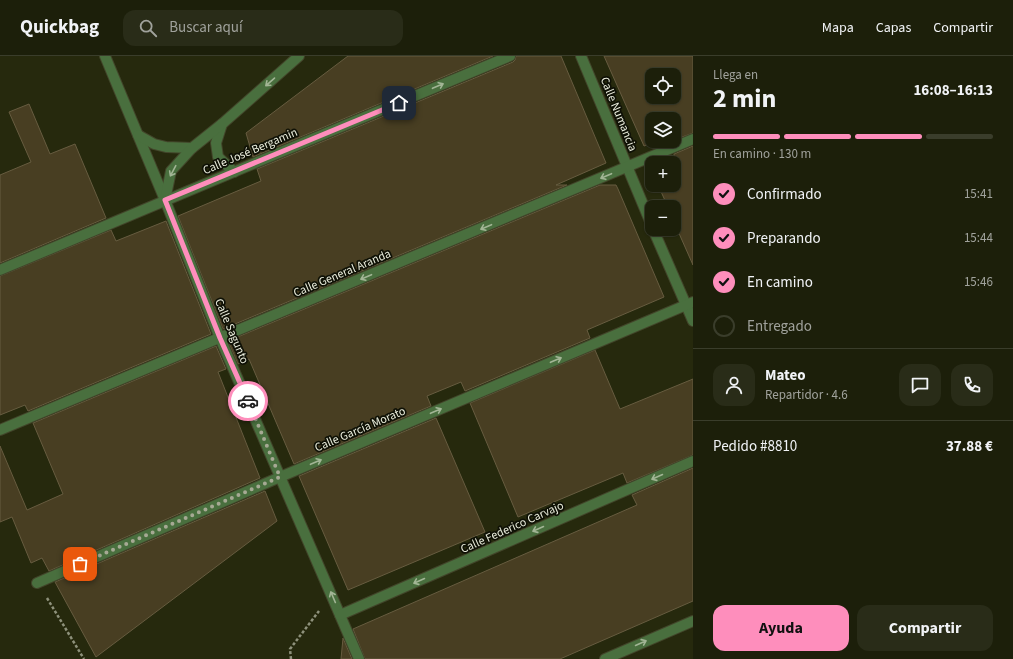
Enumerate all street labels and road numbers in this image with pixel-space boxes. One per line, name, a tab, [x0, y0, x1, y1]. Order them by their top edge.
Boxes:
street label: Calle Numancia	[596, 75, 641, 154]
street label: Calle José Bergamin	[200, 124, 300, 179]
street label: Calle General Aranda	[291, 245, 394, 302]
street label: Calle Sagunto	[210, 296, 253, 366]
street label: Calle García Morato	[312, 403, 408, 456]
street label: Calle Federico Carvajo	[458, 497, 566, 558]

